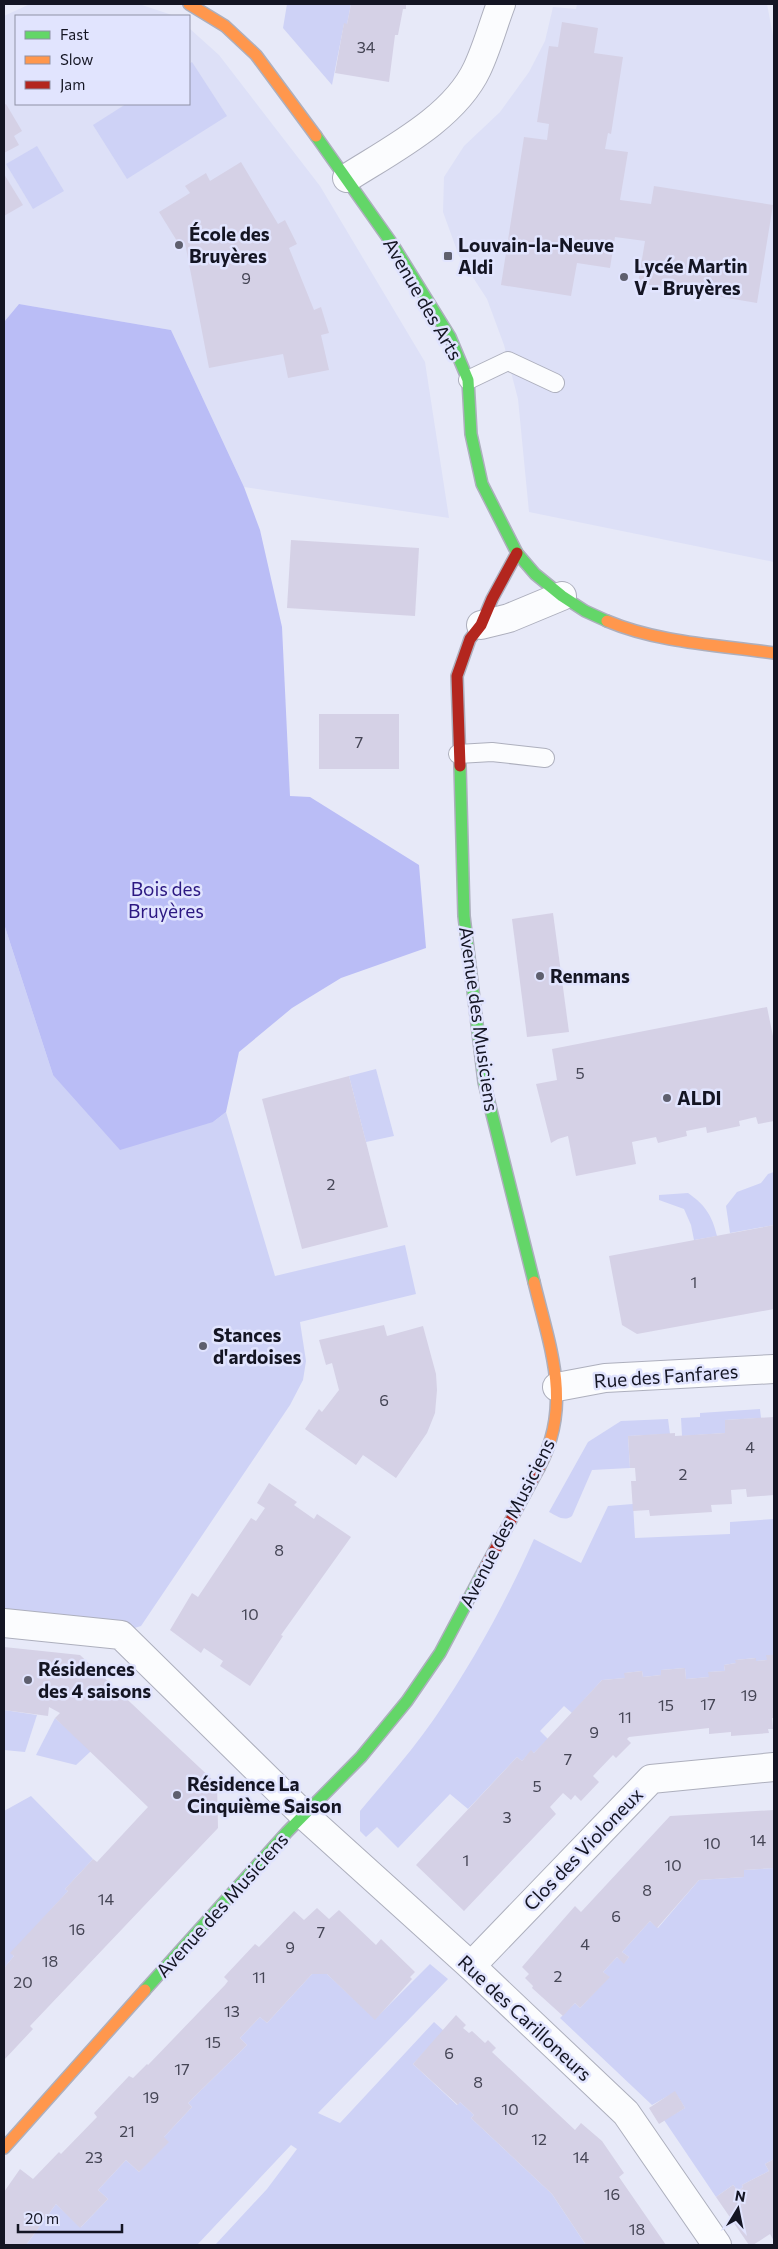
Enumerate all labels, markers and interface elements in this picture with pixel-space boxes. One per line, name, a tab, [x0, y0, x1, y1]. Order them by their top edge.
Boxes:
legend	[15, 15, 190, 105]
text: Fast	[60, 25, 89, 43]
house number: 34	[357, 37, 376, 56]
text: Slow	[60, 50, 93, 68]
text: Jam	[60, 75, 85, 93]
place label: École des Bruyères	[189, 222, 270, 267]
place label: Louvain-la-Neuve Aldi	[458, 233, 614, 278]
street label: Avenue des Arts	[379, 234, 468, 364]
marker: École des Bruyères	[173, 239, 185, 251]
marker: Louvain-la-Neuve Aldi	[442, 250, 454, 262]
place label: Lycée Martin V - Bruyères	[634, 254, 747, 299]
house number: 9	[241, 268, 251, 287]
marker: Lycée Martin V - Bruyères	[618, 271, 630, 283]
house number: 7	[355, 732, 363, 751]
park label: Bois des Bruyères	[128, 877, 204, 922]
street label: Avenue des Musiciens	[455, 925, 504, 1113]
place label: Renmans	[550, 964, 630, 987]
marker: Renmans	[534, 970, 546, 982]
house number: 5	[575, 1063, 585, 1082]
place label: ALDI	[677, 1086, 722, 1109]
marker: ALDI	[661, 1092, 673, 1104]
house number: 2	[327, 1174, 336, 1193]
house number: 1	[691, 1272, 697, 1291]
place label: Stances d'ardoises	[213, 1323, 302, 1368]
marker: Stances d'ardoises	[197, 1340, 209, 1352]
street label: Rue des Fanfares	[593, 1359, 739, 1392]
house number: 6	[379, 1390, 389, 1409]
street label: Avenue des Musiciens	[454, 1435, 559, 1611]
house number: 4	[745, 1437, 755, 1456]
house number: 2	[679, 1464, 688, 1483]
house number: 8	[274, 1540, 284, 1559]
house number: 10	[241, 1604, 259, 1623]
place label: Résidences des 4 saisons	[38, 1657, 151, 1702]
marker: Résidences des 4 saisons	[22, 1674, 34, 1686]
house number: 19	[741, 1685, 757, 1704]
house number: 17	[700, 1694, 716, 1713]
house number: 15	[658, 1695, 674, 1714]
house number: 11	[618, 1707, 632, 1726]
house number: 9	[589, 1722, 599, 1741]
house number: 7	[564, 1749, 572, 1768]
place label: Résidence La Cinquième Saison	[187, 1772, 342, 1817]
house number: 5	[532, 1776, 542, 1795]
street label: Clos des Violoneux	[518, 1783, 647, 1915]
marker: Résidence La Cinquième Saison	[171, 1789, 183, 1801]
house number: 3	[502, 1807, 512, 1826]
street label: Avenue des Musiciens	[151, 1828, 293, 1982]
house number: 14	[750, 1830, 767, 1849]
house number: 10	[703, 1833, 721, 1852]
house number: 1	[463, 1850, 469, 1869]
house number: 10	[664, 1855, 682, 1874]
house number: 8	[642, 1880, 652, 1899]
house number: 14	[98, 1889, 115, 1908]
house number: 6	[611, 1906, 621, 1925]
house number: 16	[69, 1919, 85, 1938]
house number: 7	[317, 1922, 325, 1941]
house number: 4	[580, 1934, 590, 1953]
house number: 9	[285, 1937, 295, 1956]
street label: Rue des Carilloneurs	[454, 1950, 597, 2085]
house number: 18	[42, 1951, 58, 1970]
house number: 2	[554, 1966, 563, 1985]
house number: 11	[252, 1967, 266, 1986]
house number: 20	[13, 1972, 33, 1991]
house number: 13	[224, 2001, 240, 2020]
house number: 15	[205, 2032, 221, 2051]
house number: 6	[444, 2043, 454, 2062]
house number: 17	[174, 2059, 190, 2078]
house number: 8	[473, 2072, 483, 2091]
house number: 19	[143, 2087, 159, 2106]
house number: 10	[501, 2099, 519, 2118]
house number: 21	[119, 2121, 135, 2140]
house number: 12	[531, 2129, 547, 2148]
house number: 23	[85, 2147, 103, 2166]
house number: 14	[573, 2147, 590, 2166]
house number: 16	[604, 2184, 620, 2203]
north arrow	[713, 2184, 763, 2234]
text: N	[734, 2186, 747, 2205]
scale bar	[18, 2202, 121, 2234]
text: 20 m	[25, 2209, 59, 2227]
house number: 18	[629, 2219, 645, 2238]

